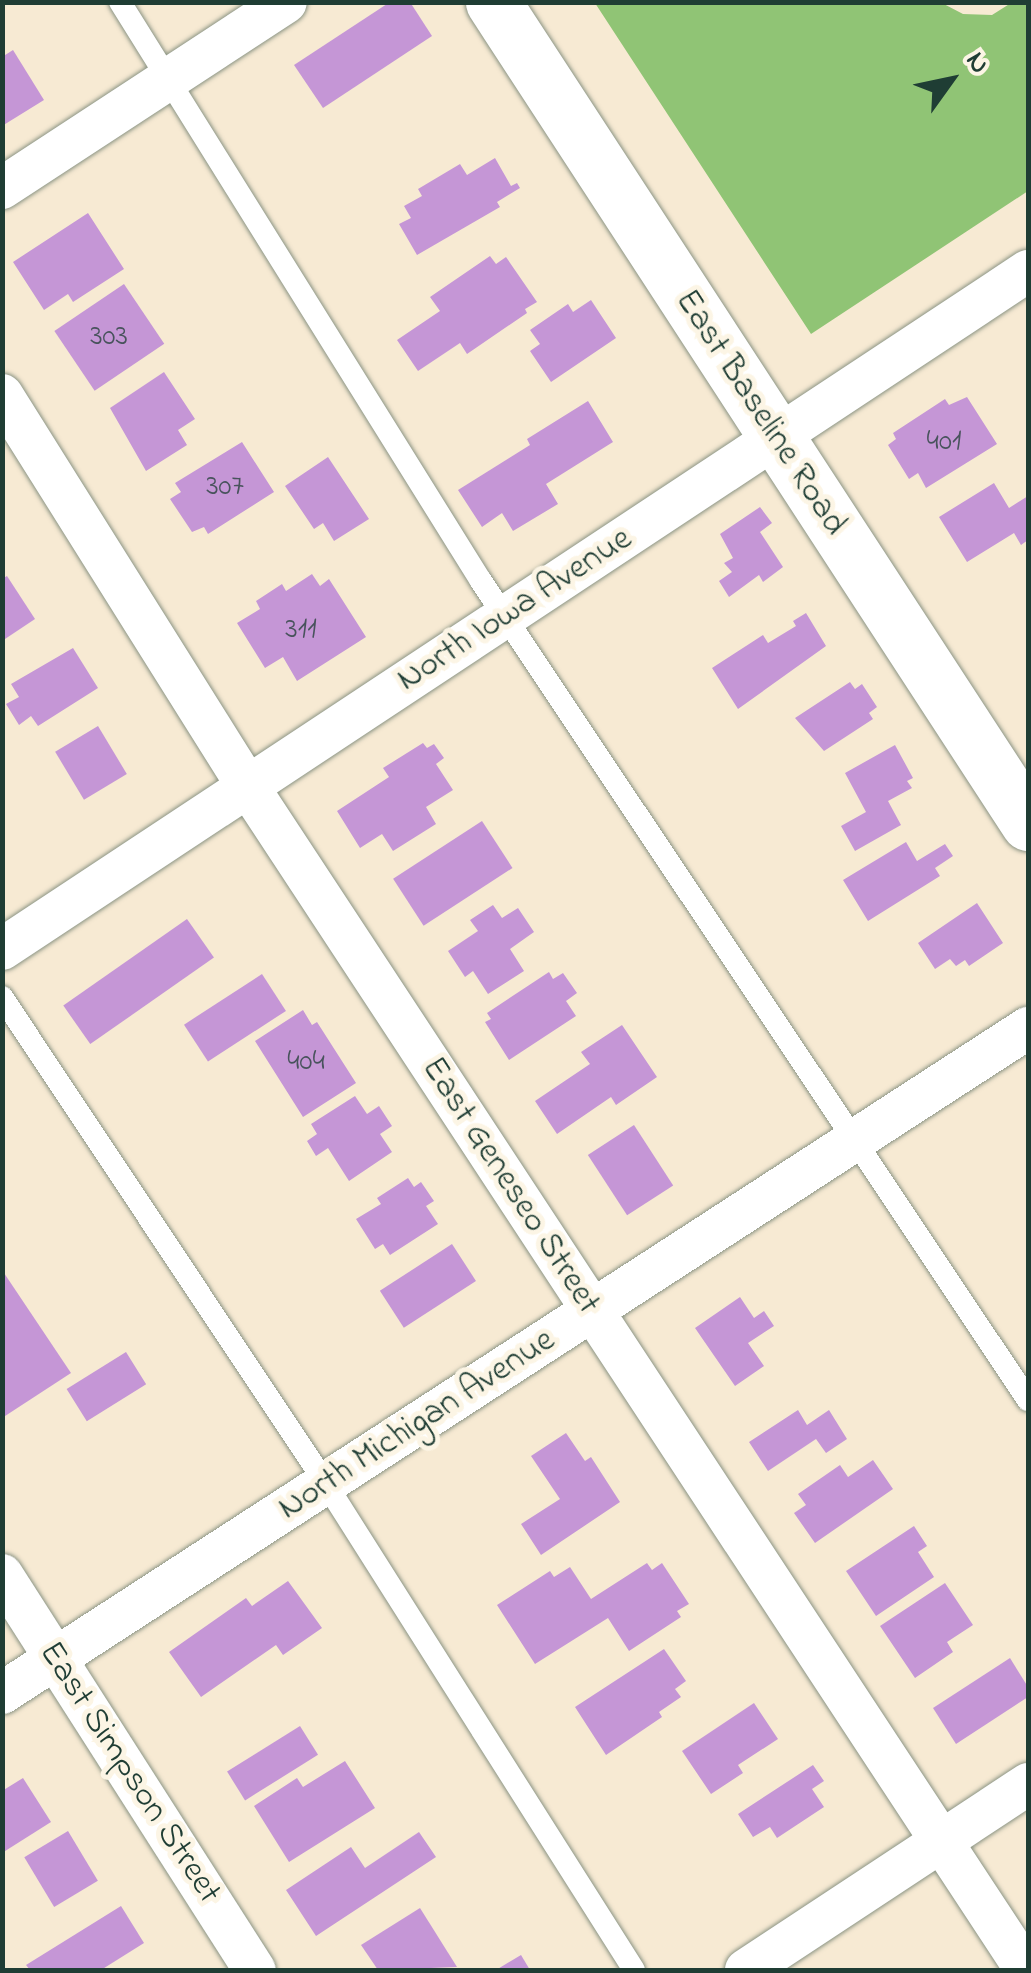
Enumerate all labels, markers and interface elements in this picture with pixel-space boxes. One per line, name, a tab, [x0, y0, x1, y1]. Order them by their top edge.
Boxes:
north arrow	[901, 30, 1001, 130]
text: N	[954, 44, 999, 82]
street label: East Baseline Road	[665, 282, 855, 544]
house number: 303	[90, 319, 128, 355]
house number: 401	[927, 424, 961, 460]
house number: 307	[206, 469, 244, 505]
street label: North Iowa Avenue	[390, 518, 640, 702]
house number: 311	[285, 612, 317, 648]
house number: 404	[287, 1044, 325, 1080]
street label: East Geneseo Street	[411, 1050, 609, 1322]
street label: North Michigan Avenue	[271, 1320, 563, 1530]
street label: East Simpson Street	[29, 1634, 229, 1912]

